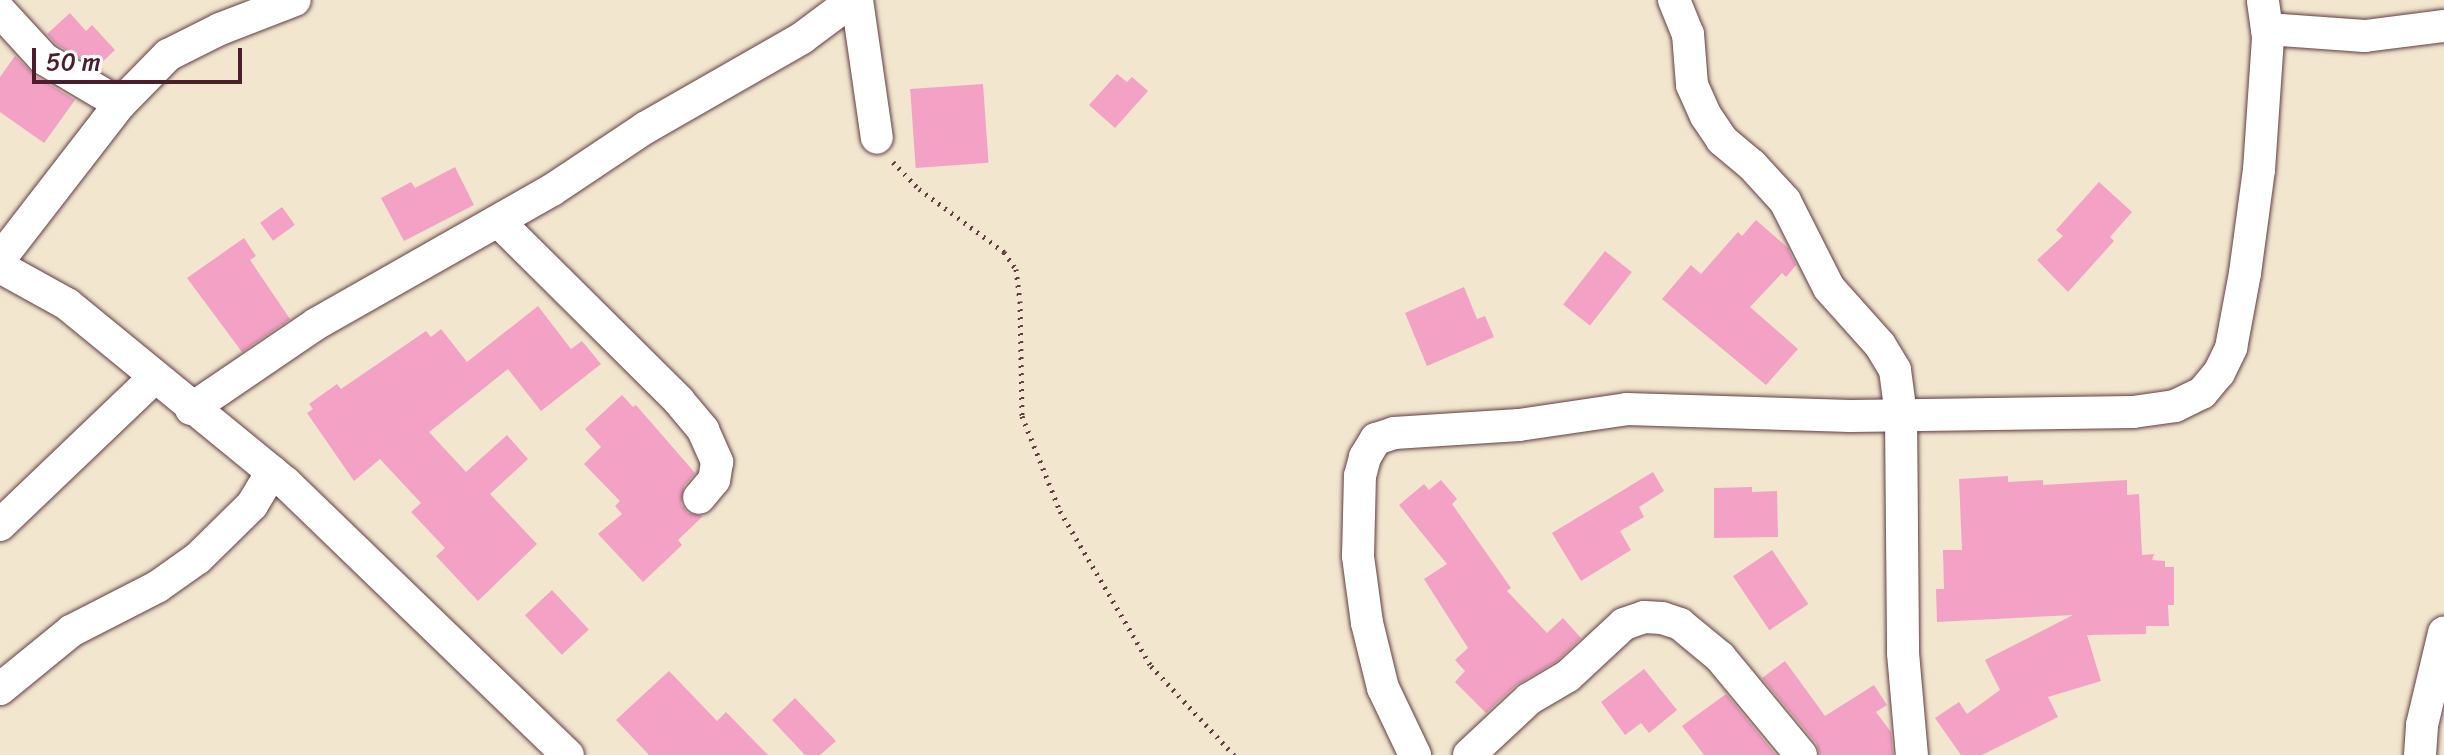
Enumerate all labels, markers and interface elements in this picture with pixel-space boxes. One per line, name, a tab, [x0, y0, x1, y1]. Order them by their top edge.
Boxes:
scale bar	[36, 32, 246, 82]
text: 50 m	[46, 41, 101, 83]

